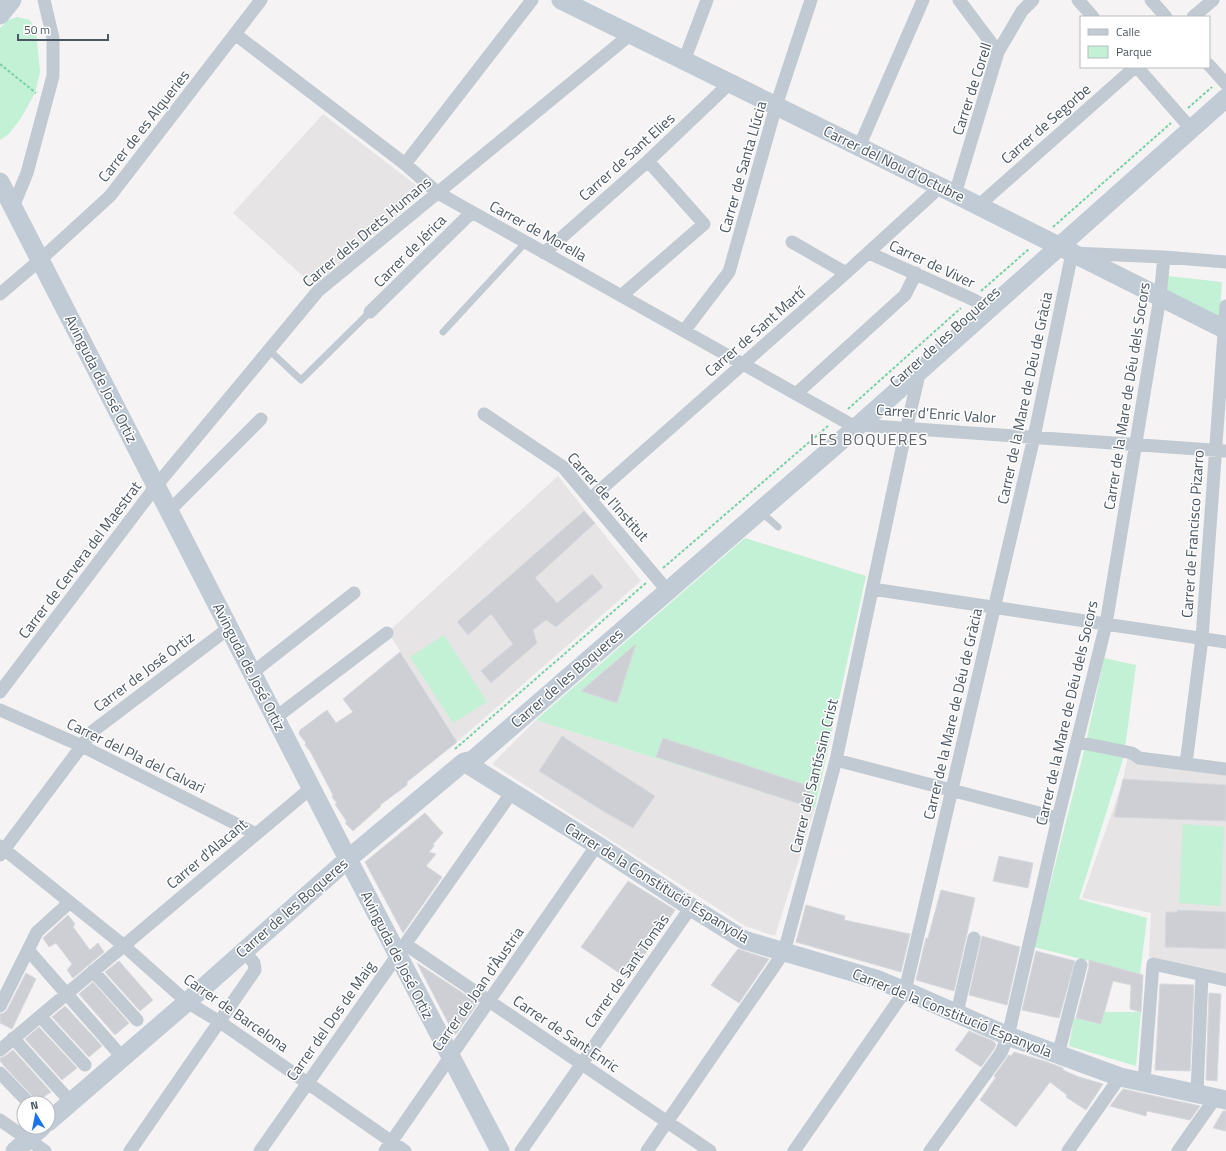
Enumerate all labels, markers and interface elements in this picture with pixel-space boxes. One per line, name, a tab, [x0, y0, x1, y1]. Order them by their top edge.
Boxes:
scale bar	[18, 16, 108, 42]
legend	[1080, 16, 1210, 68]
text: 50 m	[24, 20, 50, 39]
text: Calle	[1116, 22, 1140, 41]
street label: Carrer de Corell	[946, 40, 997, 138]
text: Parque	[1116, 42, 1152, 61]
street label: Carrer de es Alqueries	[92, 64, 195, 187]
street label: Carrer de Segorbe	[996, 78, 1096, 169]
street label: Carrer de Santa Llúcia	[713, 98, 773, 236]
street label: Carrer de Sant Elies	[573, 107, 680, 206]
street label: Carrer del Nou d'Octubre	[820, 119, 969, 208]
street label: Carrer dels Drets Humans	[297, 171, 436, 293]
street label: Carrer de Morella	[485, 194, 592, 267]
street label: Carrer de Jérica	[368, 209, 452, 292]
street label: Carrer de Viver	[885, 234, 979, 294]
street label: Carrer de Sant Martí	[699, 280, 811, 382]
street label: Carrer de les Boqueres	[884, 280, 1005, 393]
street label: Carrer de la Mare de Déu dels Socors	[1097, 280, 1156, 511]
street label: Carrer de la Mare de Déu de Gràcia	[991, 289, 1058, 506]
street label: Avinguda de José Ortiz	[59, 311, 144, 447]
street label: Carrer d'Enric Valor	[875, 398, 997, 429]
district label: LES BOQUERES	[810, 427, 928, 451]
street label: Carrer de l'Institut	[562, 447, 655, 547]
street label: Carrer de Francisco Pizarro	[1175, 449, 1210, 619]
street label: Carrer de Cervera del Maestrat	[13, 475, 147, 643]
street label: Carrer de la Mare de Déu dels Socors	[1029, 598, 1104, 828]
street label: Avinguda de José Ortiz	[207, 599, 292, 735]
street label: Carrer de la Mare de Déu de Gràcia	[917, 605, 988, 822]
street label: Carrer de les Boqueres	[505, 622, 628, 733]
street label: Carrer de José Ortiz	[88, 626, 199, 717]
street label: Carrer del Santíssim Crist	[783, 696, 844, 855]
street label: Carrer del Pla del Calvari	[63, 712, 210, 799]
street label: Carrer d'Alacant	[161, 812, 253, 894]
street label: Carrer de la Constitució Espanyola	[561, 816, 754, 949]
street label: Carrer de les Boqueres	[230, 852, 353, 963]
street label: Avinguda de José Ortiz	[355, 887, 440, 1023]
street label: Carrer de Sant Tomàs	[579, 909, 675, 1032]
street label: Carrer de Joan d'Àustria	[426, 921, 530, 1056]
street label: Carrer del Dos de Maig	[280, 956, 381, 1085]
street label: Carrer de la Constitució Espanyola	[849, 962, 1056, 1063]
street label: Carrer de Barcelona	[179, 968, 294, 1058]
street label: Carrer de Sant Enric	[508, 989, 624, 1078]
north arrow	[16, 1095, 56, 1135]
text: N	[29, 1097, 39, 1114]

